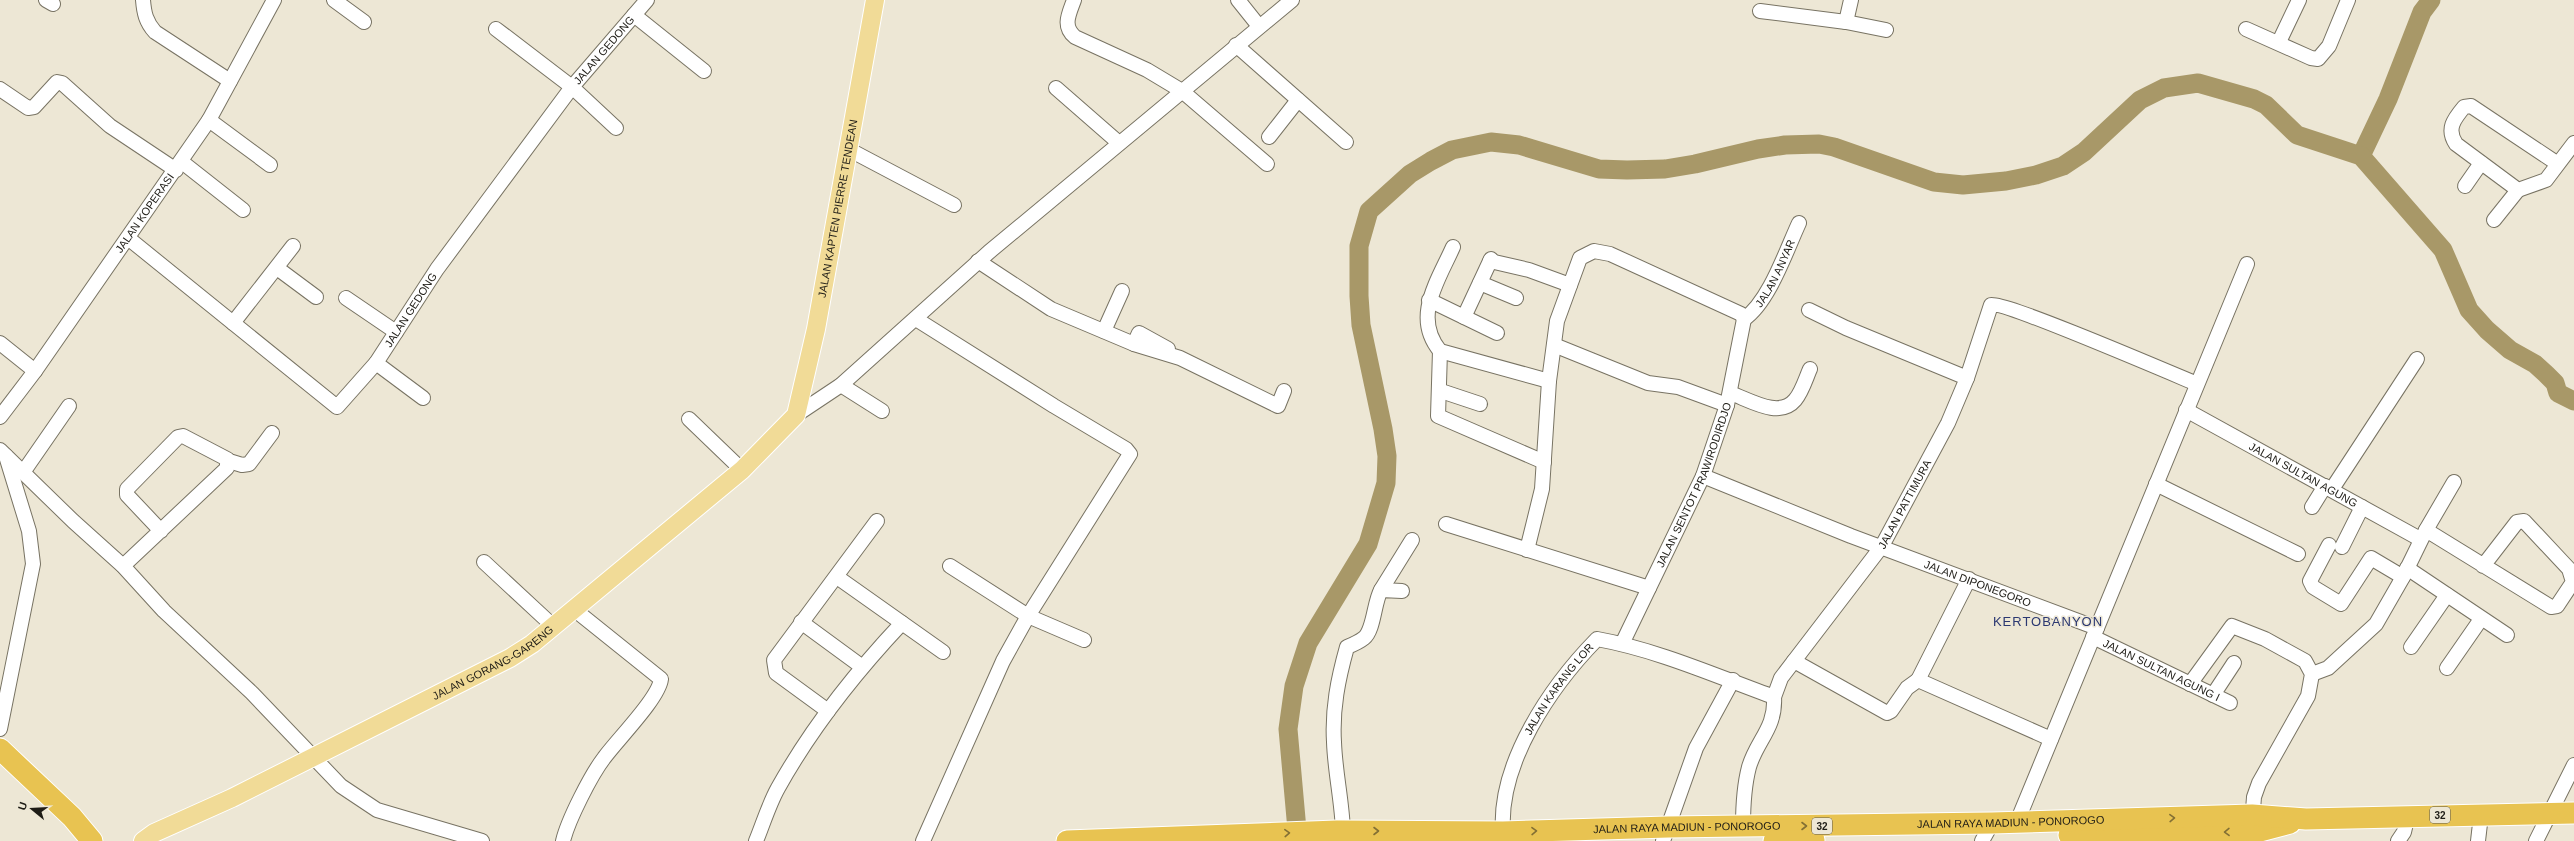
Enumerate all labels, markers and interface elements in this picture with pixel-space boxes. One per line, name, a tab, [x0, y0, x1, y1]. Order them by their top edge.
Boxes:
street label: JALAN GEDONG	[571, 13, 637, 87]
street label: JALAN KAPTEN PIERRE TENDEAN	[816, 118, 860, 299]
street label: JALAN KOPERASI	[113, 171, 176, 255]
street label: JALAN ANYAR	[1753, 238, 1797, 309]
street label: JALAN GEDONG	[382, 270, 439, 349]
street label: JALAN SENTOT PRAWIRODIRDJO	[1654, 400, 1734, 569]
street label: JALAN SULTAN AGUNG	[2247, 440, 2360, 509]
street label: JALAN PATTIMURA	[1876, 457, 1934, 551]
street label: JALAN DIPONEGORO	[1923, 558, 2033, 609]
district label: KERTOBANYON	[1993, 614, 2103, 629]
street label: JALAN GORANG-GARENG	[430, 623, 555, 702]
street label: JALAN SULTAN AGUNG I	[2101, 637, 2222, 703]
street label: JALAN KARANG LOR	[1522, 641, 1596, 737]
north arrow	[12, 789, 52, 829]
text: U	[16, 800, 29, 812]
road number: 32	[2430, 807, 2450, 823]
street label: JALAN RAYA MADIUN - PONOROGO	[1917, 814, 2105, 830]
one-way arrow	[2169, 814, 2175, 822]
road number: 32	[1812, 818, 1832, 834]
street label: JALAN RAYA MADIUN - PONOROGO	[1593, 820, 1781, 835]
one-way arrow	[1801, 822, 1807, 830]
one-way arrow	[1373, 827, 1379, 835]
one-way arrow	[1531, 827, 1537, 835]
one-way arrow	[2224, 828, 2230, 836]
one-way arrow	[1284, 829, 1290, 838]

